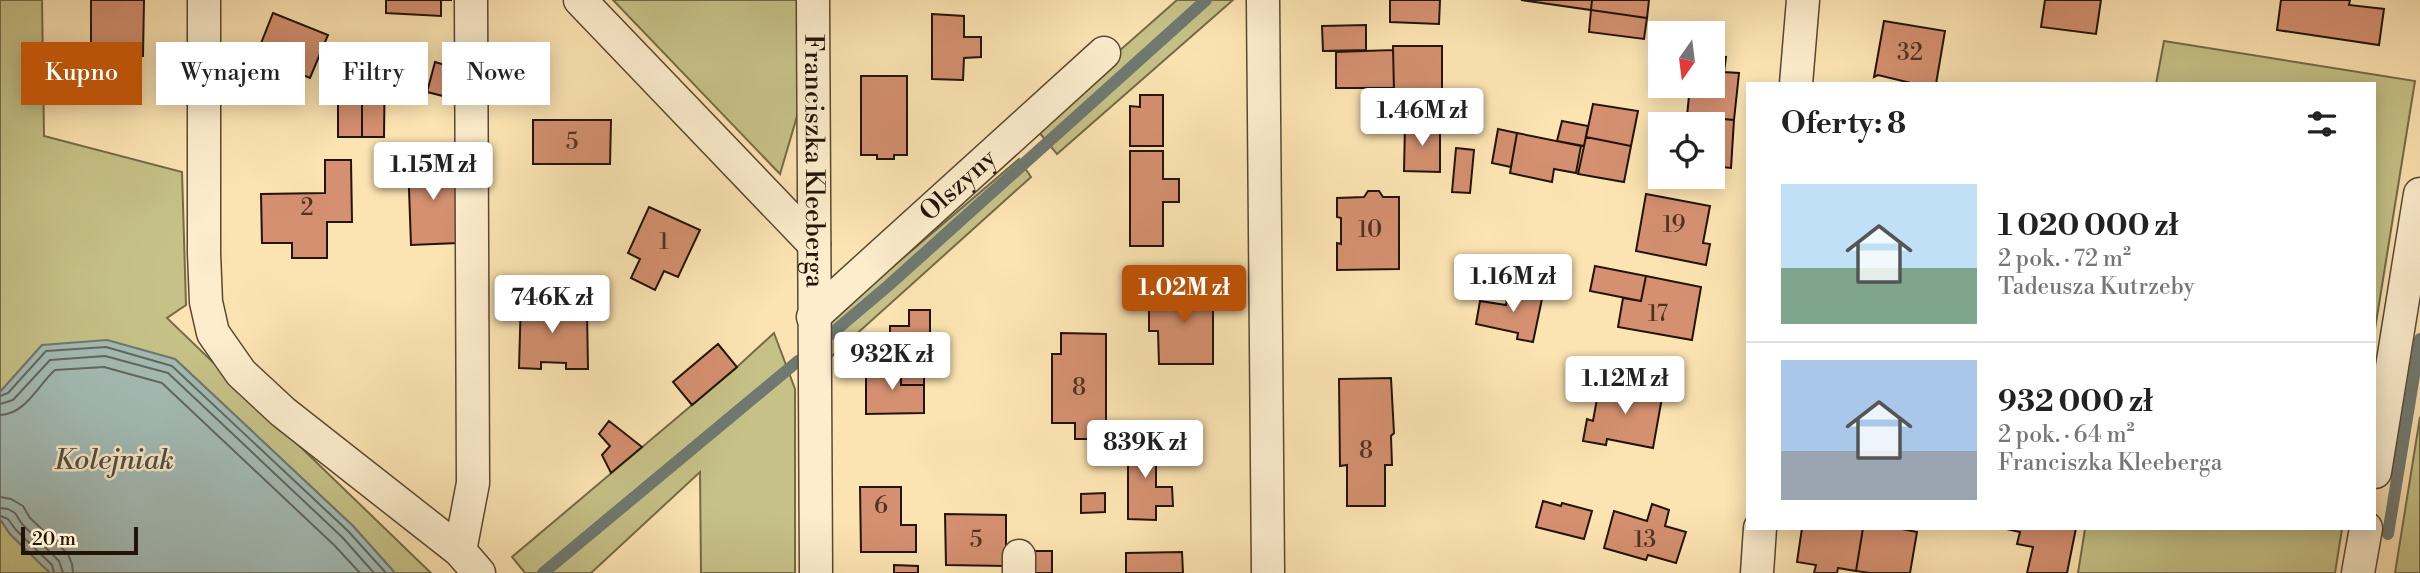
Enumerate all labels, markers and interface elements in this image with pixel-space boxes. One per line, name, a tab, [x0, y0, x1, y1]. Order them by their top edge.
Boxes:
north arrow	[1648, 21, 1726, 98]
map controls	[1648, 21, 1725, 189]
street label: Franciszka Kleeberga	[797, 34, 831, 289]
house number: 32	[1897, 39, 1923, 67]
chip: Kupno	[21, 42, 142, 105]
chip: Wynajem	[156, 42, 305, 105]
chip: Filtry	[319, 42, 428, 105]
chip: Nowe	[442, 42, 550, 105]
pin: 1.46M zł	[1350, 88, 1494, 148]
text: 1.46M zł	[1377, 97, 1467, 125]
text: Oferty: 8	[1781, 105, 1906, 143]
icon: filters	[2303, 105, 2341, 143]
button: locate	[1648, 112, 1725, 189]
house number: 5	[566, 128, 578, 156]
pin: 1.15M zł	[361, 142, 505, 202]
street label: Olszyny	[913, 142, 1003, 228]
text: 1.15M zł	[390, 151, 476, 179]
house number: 2	[300, 194, 314, 222]
text: 1 020 000 zł	[1998, 207, 2178, 245]
house number: 19	[1662, 211, 1686, 239]
icon: home	[1837, 212, 1921, 296]
house number: 10	[1358, 216, 1382, 244]
house number: 1	[659, 228, 669, 256]
text: 2 pok. · 72 m²	[1998, 245, 2131, 273]
pin: 1.16M zł	[1441, 254, 1585, 314]
text: 1.16M zł	[1470, 263, 1556, 291]
pin: 1.02M zł	[1112, 266, 1256, 325]
text: Tadeusza Kutrzeby	[1998, 273, 2195, 301]
text: 1.02M zł	[1138, 274, 1230, 302]
pin: 746K zł	[487, 276, 617, 335]
text: 746K zł	[511, 284, 593, 312]
house number: 17	[1648, 300, 1669, 328]
pin: 932K zł	[827, 332, 957, 392]
text: 932K zł	[850, 341, 934, 369]
pin: 1.12M zł	[1553, 356, 1697, 416]
text: 1.12M zł	[1581, 365, 1669, 393]
house number: 8	[1072, 374, 1086, 402]
text: 932 000 zł	[1998, 383, 2153, 421]
icon: home	[1837, 388, 1921, 472]
pin: 839K zł	[1080, 420, 1210, 480]
text: 2 pok. · 64 m²	[1998, 421, 2135, 449]
text: 839K zł	[1103, 429, 1187, 457]
house number: 8	[1359, 437, 1373, 465]
water label: Kolejniak	[54, 443, 174, 478]
text: Franciszka Kleeberga	[1998, 449, 2222, 477]
house number: 6	[874, 492, 888, 520]
scale bar	[21, 524, 138, 556]
house number: 5	[970, 526, 982, 554]
house number: 13	[1634, 526, 1656, 554]
text: 20 m	[32, 527, 76, 551]

